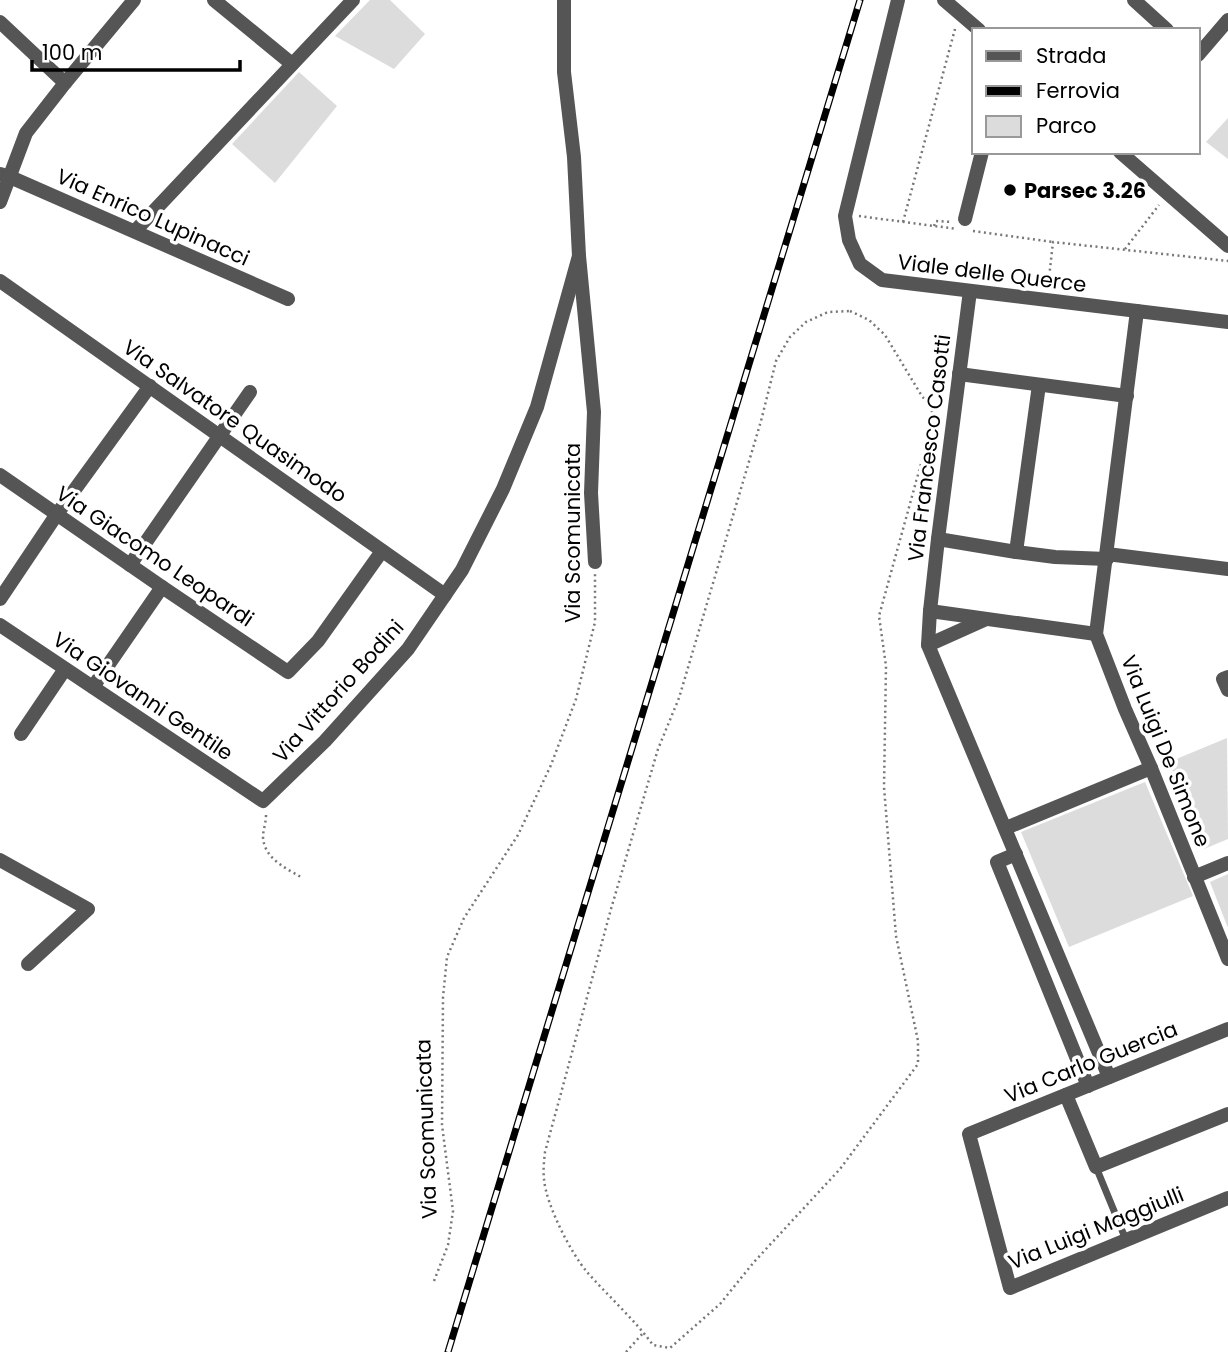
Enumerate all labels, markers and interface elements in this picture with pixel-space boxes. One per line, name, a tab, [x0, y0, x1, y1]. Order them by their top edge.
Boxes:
scale bar	[32, 28, 240, 72]
legend	[972, 28, 1200, 154]
text: 100 m	[42, 38, 102, 67]
text: Strada	[1036, 41, 1106, 70]
text: Ferrovia	[1036, 76, 1120, 105]
text: Parco	[1036, 111, 1096, 140]
street label: Via Enrico Lupinacci	[52, 161, 254, 273]
place label: Parsec 3.26	[1024, 176, 1146, 205]
marker: Parsec 3.26	[1002, 182, 1018, 198]
street label: Viale delle Querce	[896, 247, 1088, 299]
street label: Via Salvatore Quasimodo	[117, 332, 353, 510]
street label: Via Francesco Casotti	[901, 333, 957, 563]
street label: Via Scomunicata	[558, 443, 587, 623]
street label: Via Giacomo Leopardi	[50, 479, 260, 633]
street label: Via Vittorio Bodini	[266, 613, 410, 769]
street label: Via Giovanni Gentile	[47, 625, 239, 767]
street label: Via Luigi De Simone	[1114, 651, 1218, 851]
street label: Via Carlo Guercia	[1000, 1014, 1182, 1110]
street label: Via Scomunicata	[408, 1038, 444, 1220]
street label: Via Luigi Maggiulli	[1004, 1180, 1188, 1276]

